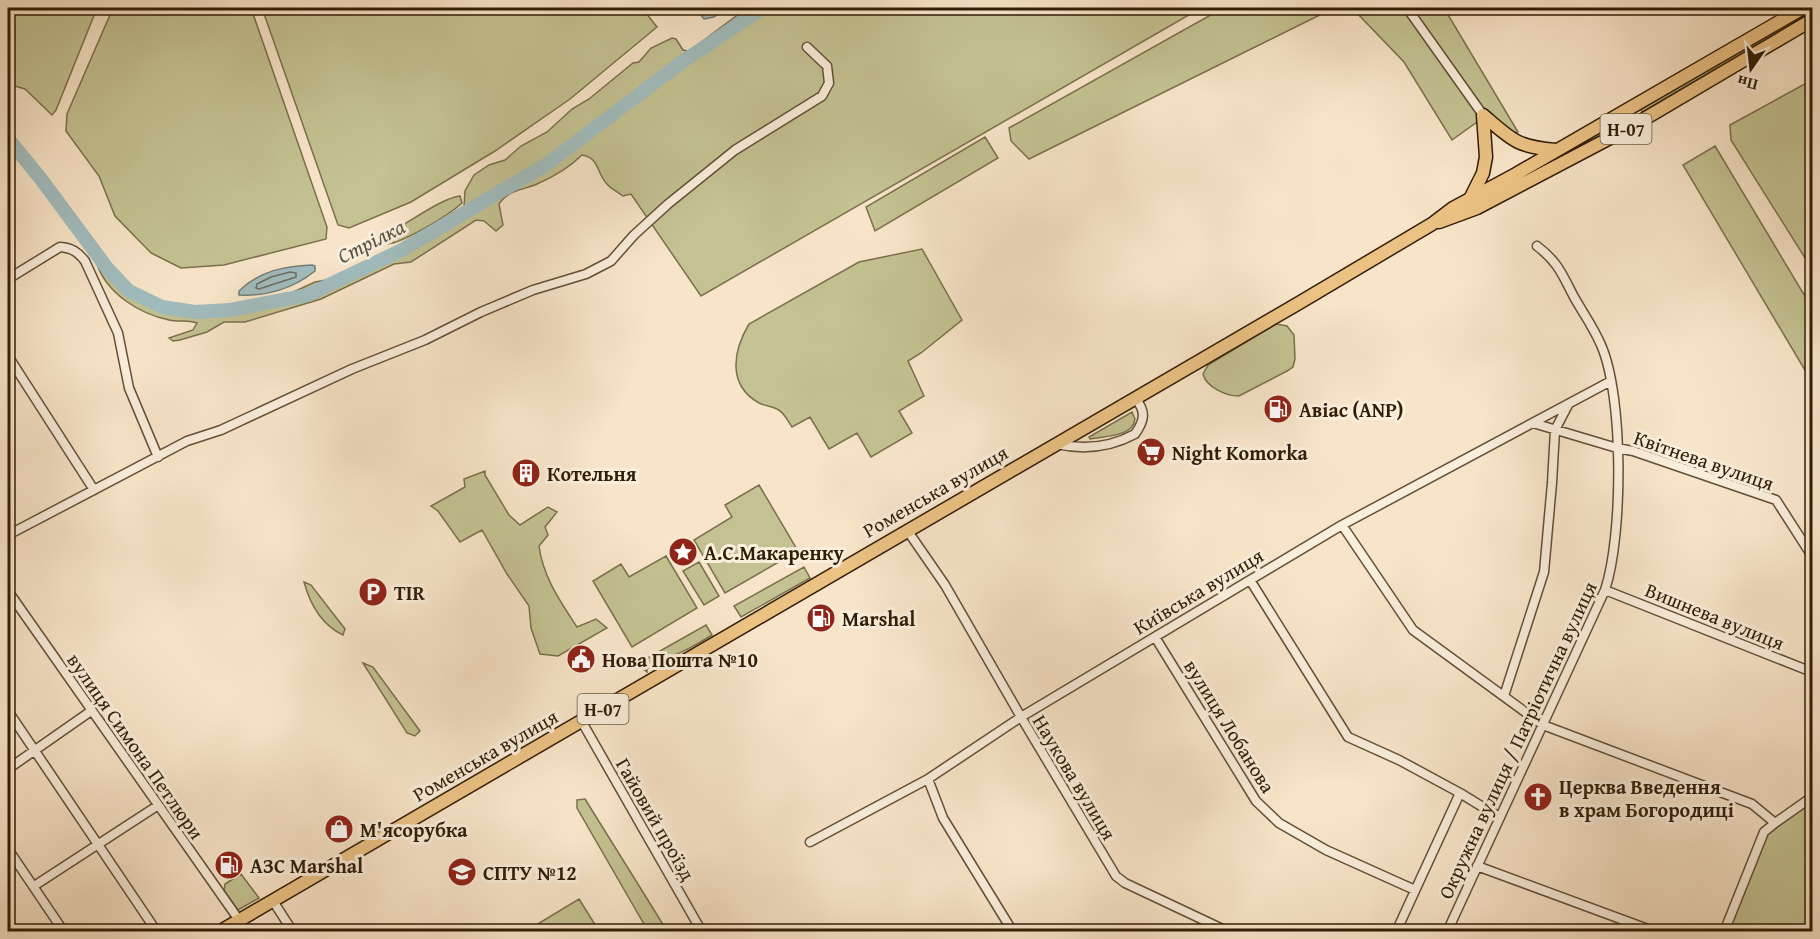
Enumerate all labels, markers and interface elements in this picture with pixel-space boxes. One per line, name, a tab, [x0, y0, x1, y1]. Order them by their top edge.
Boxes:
north arrow	[1721, 39, 1781, 99]
text: Пн	[1734, 69, 1760, 98]
road number: Н-07	[1600, 114, 1652, 144]
water label: Стрілка	[332, 211, 410, 271]
fuel station icon: Авіас (ANP)	[1262, 393, 1294, 425]
place label: Авіас (ANP)	[1299, 395, 1404, 424]
street label: Квітнева вулиця	[1630, 422, 1778, 498]
supermarket icon: Night Komorka	[1135, 436, 1167, 468]
street label: Роменська вулиця	[857, 438, 1013, 544]
place label: Night Komorka	[1172, 438, 1309, 467]
building icon: Котельня	[510, 457, 542, 489]
place label: Котельня	[547, 459, 637, 488]
place icon: А.С.Макаренку	[667, 536, 699, 568]
place label: А.С.Макаренку	[704, 538, 844, 567]
street label: Київська вулиця	[1127, 541, 1269, 641]
street label: Вишнева вулиця	[1641, 575, 1789, 657]
parking icon: TIR	[357, 576, 389, 608]
street label: Окружна вулиця / Патріотична вулиця	[1430, 577, 1604, 903]
place label: TIR	[394, 578, 426, 607]
fuel station icon: Marshal	[805, 602, 837, 634]
place label: Marshal	[842, 604, 916, 633]
public building icon: Нова Пошта №10	[565, 643, 597, 675]
place label: Нова Пошта №10	[602, 645, 758, 674]
street label: вулиця Симона Петлюри	[61, 647, 211, 845]
street label: вулиця Лобанова	[1177, 654, 1283, 799]
road number: Н-07	[578, 694, 628, 724]
street label: Роменська вулиця	[407, 702, 563, 808]
street label: Наукова вулиця	[1026, 709, 1124, 845]
street label: Гайовий проїзд	[609, 752, 703, 886]
place label: Церква Введення в храм Богородиці	[1559, 772, 1734, 824]
church icon: Церква Введення в храм Богородиці	[1522, 781, 1554, 813]
shop icon: М'ясорубка	[323, 813, 355, 845]
place label: М'ясорубка	[360, 815, 468, 844]
fuel station icon: АЗС Marshal	[213, 849, 245, 881]
place label: АЗС Marshal	[250, 851, 363, 880]
school or university icon: СПТУ №12	[446, 856, 478, 888]
place label: СПТУ №12	[483, 858, 577, 887]

